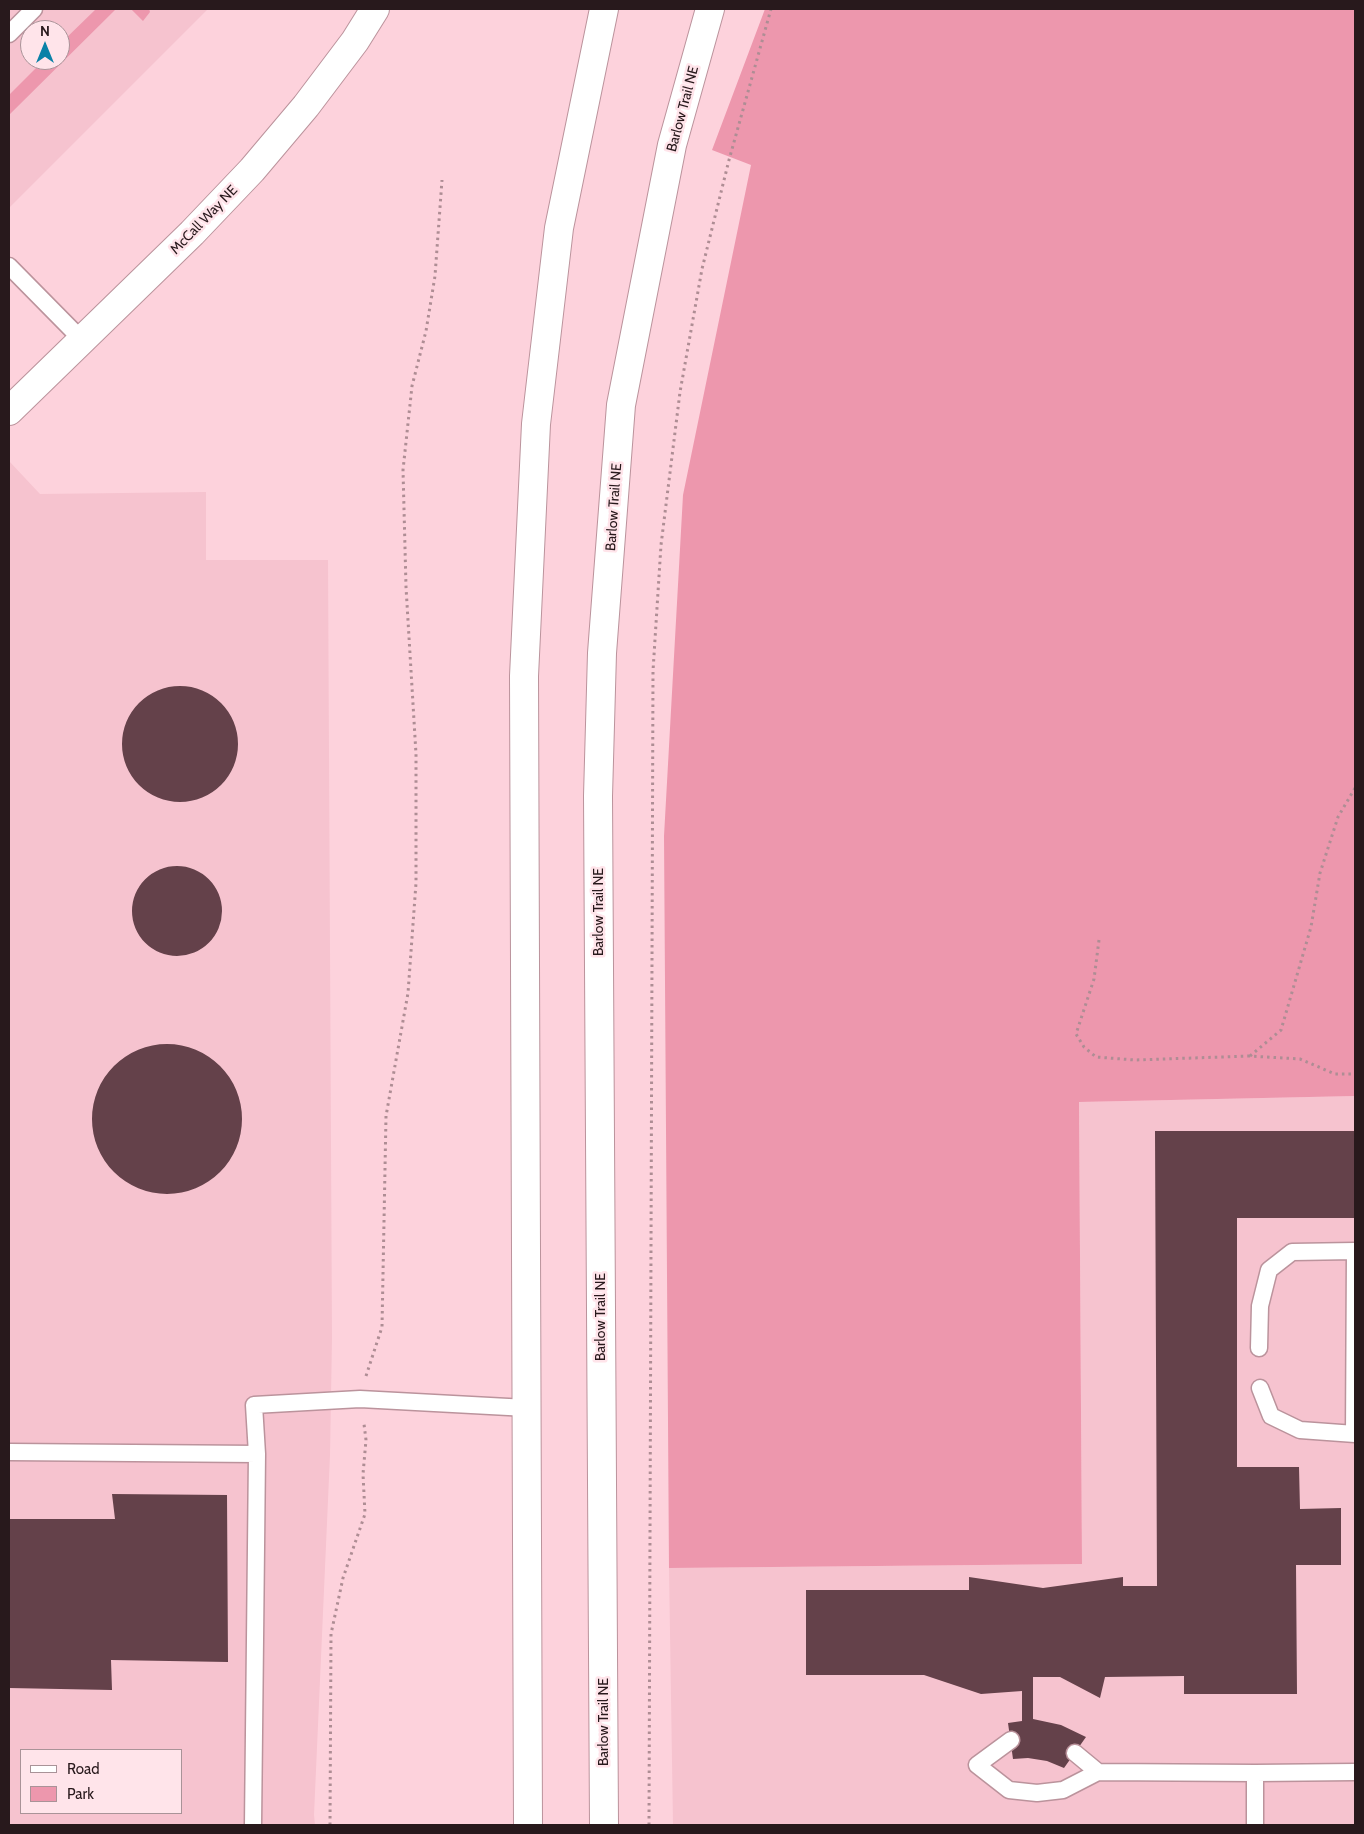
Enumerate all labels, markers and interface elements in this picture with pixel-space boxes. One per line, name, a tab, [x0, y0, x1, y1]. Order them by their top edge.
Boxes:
north arrow	[20, 20, 70, 70]
text: N	[40, 22, 50, 40]
street label: Barlow Trail NE	[664, 64, 702, 154]
street label: McCall Way NE	[167, 182, 241, 258]
street label: Barlow Trail NE	[603, 463, 625, 551]
street label: Barlow Trail NE	[591, 868, 607, 956]
street label: Barlow Trail NE	[593, 1273, 609, 1361]
street label: Barlow Trail NE	[596, 1678, 612, 1766]
legend	[20, 1749, 182, 1814]
text: Road	[67, 1760, 100, 1778]
text: Park	[67, 1785, 94, 1803]

